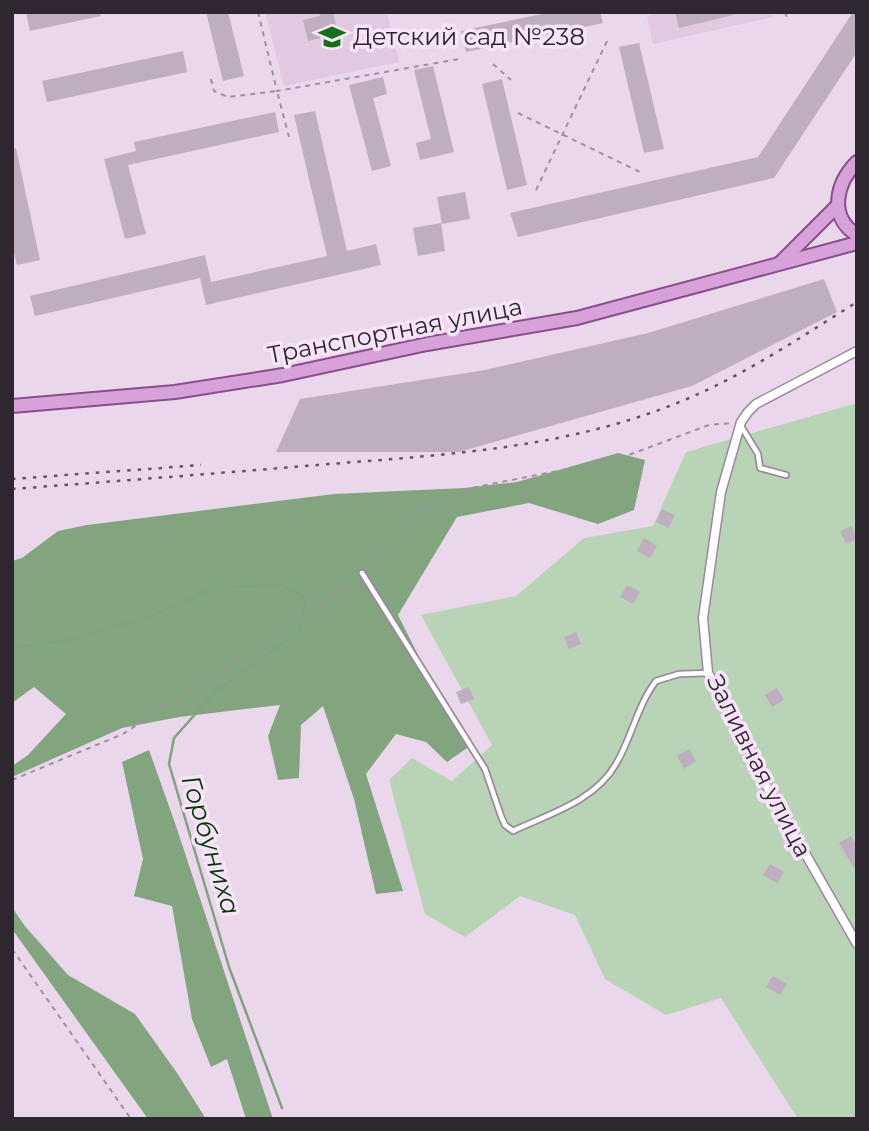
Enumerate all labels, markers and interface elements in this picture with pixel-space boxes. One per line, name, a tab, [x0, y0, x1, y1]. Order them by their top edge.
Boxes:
school or university icon: Детский сад №238	[317, 22, 347, 52]
place label: Детский сад №238	[353, 22, 585, 51]
street label: Транспортная улица	[265, 292, 525, 369]
street label: Заливная улица	[701, 670, 818, 862]
water label: Горбуниха	[175, 771, 247, 919]

